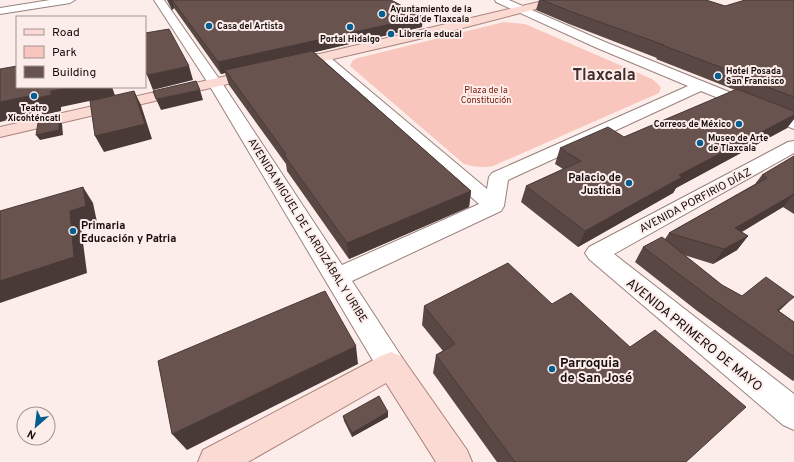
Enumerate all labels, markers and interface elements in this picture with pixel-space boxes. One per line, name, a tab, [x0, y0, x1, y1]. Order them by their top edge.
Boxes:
place label: Ayuntamiento de la Ciudad de Tlaxcala	[390, 4, 472, 25]
marker: Ayuntamiento de la Ciudad de Tlaxcala	[377, 9, 387, 19]
legend	[16, 16, 146, 88]
marker: Casa del Artista	[204, 21, 214, 31]
place label: Casa del Artista	[217, 21, 283, 32]
marker: Portal Hidalgo	[345, 22, 355, 32]
text: Road	[52, 25, 80, 41]
marker: Librería educal	[386, 29, 396, 39]
place label: Librería educal	[399, 29, 462, 40]
place label: Portal Hidalgo	[320, 34, 380, 45]
text: Park	[52, 45, 77, 61]
text: Building	[52, 65, 96, 81]
district label: Tlaxcala	[572, 66, 636, 86]
place label: Hotel Posada San Francisco	[726, 66, 784, 87]
marker: Hotel Posada San Francisco	[713, 71, 723, 81]
park label: Plaza de la Constitución	[461, 85, 511, 106]
marker: Teatro Xicohténcatl	[29, 91, 39, 101]
place label: Teatro Xicohténcatl	[7, 103, 61, 124]
place label: Correos de México	[654, 119, 731, 130]
marker: Correos de México	[734, 119, 744, 129]
place label: Museo de Arte de Tlaxcala	[708, 133, 768, 154]
street label: AVENIDA MIGUEL DE LARDIZÁBAL Y URIBE	[244, 135, 371, 325]
marker: Museo de Arte de Tlaxcala	[695, 138, 705, 148]
street label: AVENIDA PORFIRIO DÍAZ	[637, 165, 754, 236]
place label: Palacio de Justicia	[568, 171, 621, 198]
marker: Palacio de Justicia	[624, 178, 634, 188]
place label: Primaria Educación y Patria	[81, 219, 176, 246]
marker: Primaria Educación y Patria	[68, 226, 78, 236]
street label: AVENIDA PRIMERO DE MAYO	[622, 276, 765, 396]
place label: Parroquia de San José	[560, 356, 632, 387]
marker: Parroquia de San José	[547, 364, 557, 374]
north arrow	[16, 406, 56, 446]
text: N	[25, 426, 39, 442]

